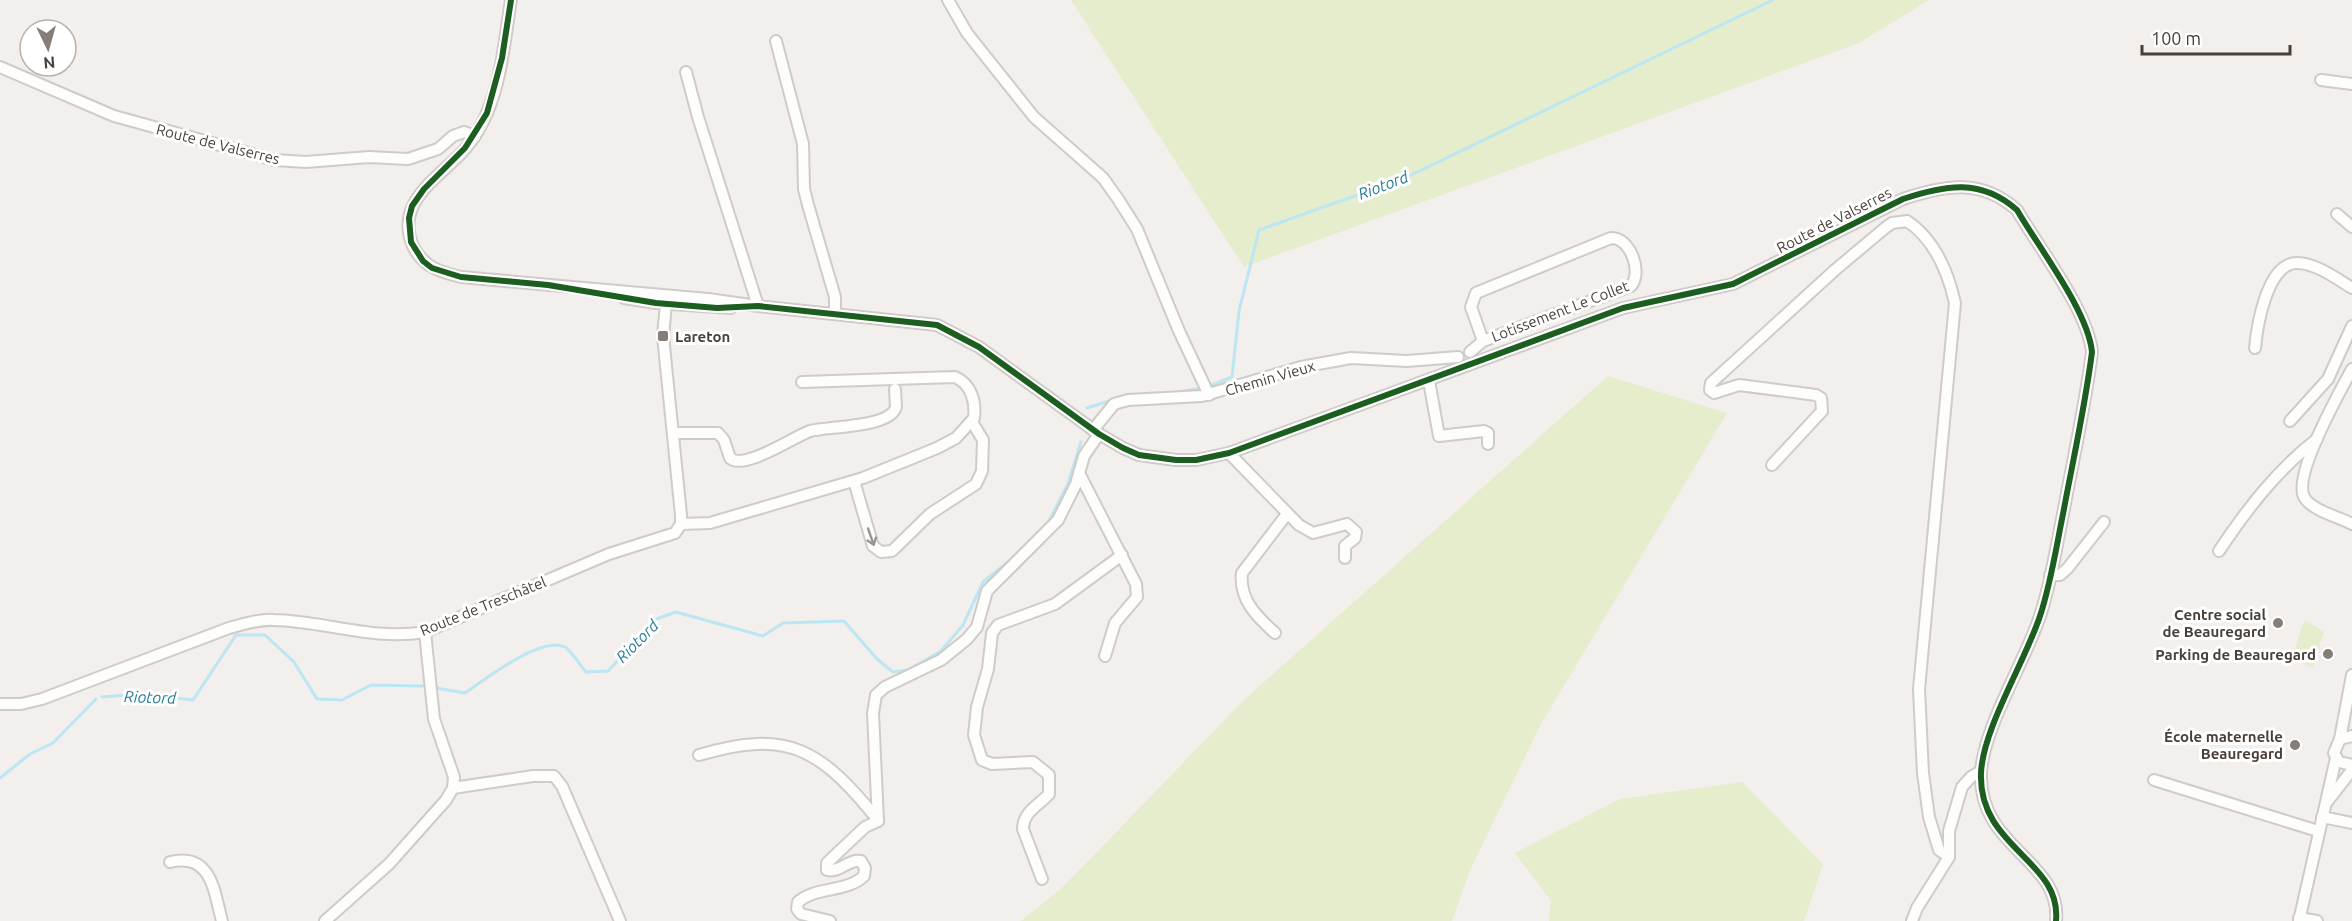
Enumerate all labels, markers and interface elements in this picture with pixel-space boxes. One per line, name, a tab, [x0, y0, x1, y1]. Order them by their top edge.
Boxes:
north arrow	[18, 18, 78, 78]
scale bar	[2142, 18, 2290, 56]
text: 100 m	[2151, 28, 2201, 48]
text: N	[43, 53, 56, 72]
street label: Route de Valserres	[155, 120, 281, 168]
water label: Riotord	[1355, 167, 1412, 203]
street label: Route de Valserres	[1774, 184, 1894, 256]
street label: Lotissement Le Collet	[1489, 277, 1631, 345]
place label: Lareton	[675, 328, 730, 345]
marker: Lareton	[656, 329, 670, 343]
street label: Chemin Vieux	[1223, 357, 1317, 399]
one-way arrow	[866, 527, 877, 546]
street label: Route de Treschâtel	[418, 573, 549, 639]
place label: Centre social de Beauregard	[2163, 606, 2266, 640]
water label: Riotord	[612, 615, 663, 666]
marker: Centre social de Beauregard	[2271, 616, 2285, 630]
place label: Parking de Beauregard	[2155, 646, 2316, 663]
marker: Parking de Beauregard	[2321, 647, 2335, 661]
water label: Riotord	[124, 687, 177, 707]
place label: École maternelle Beauregard	[2164, 728, 2283, 762]
marker: École maternelle Beauregard	[2288, 738, 2302, 752]

